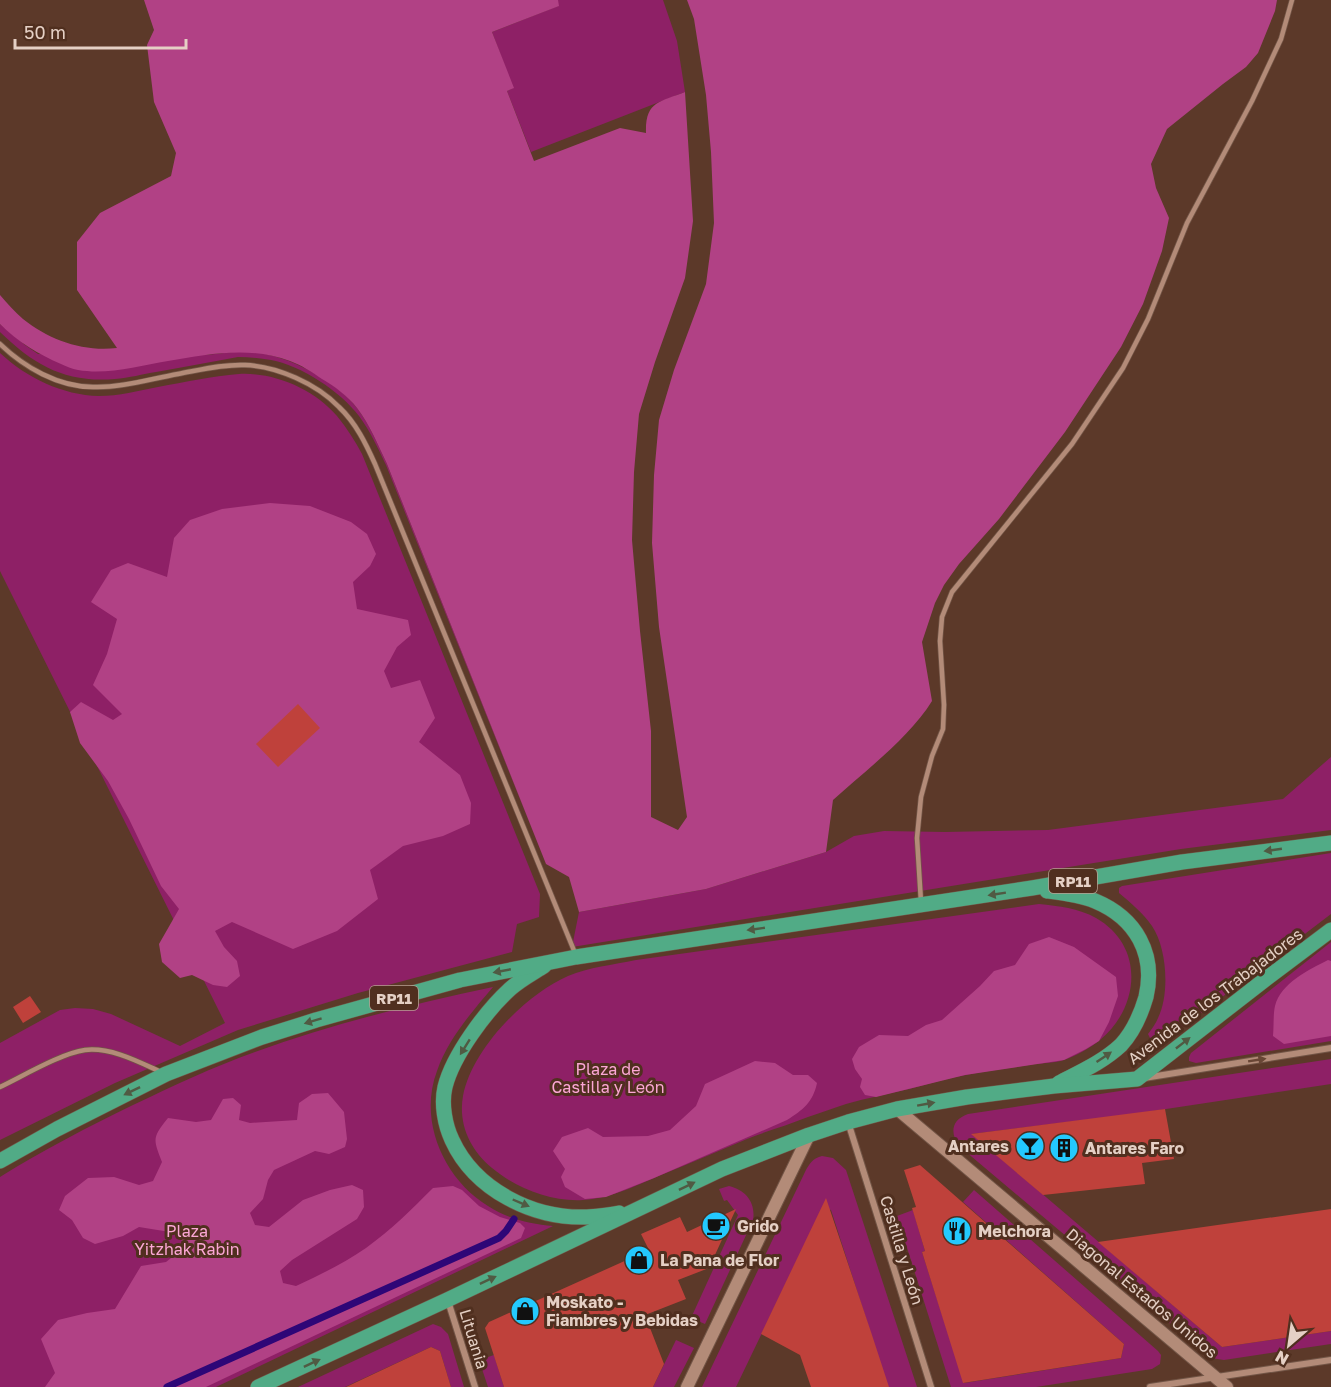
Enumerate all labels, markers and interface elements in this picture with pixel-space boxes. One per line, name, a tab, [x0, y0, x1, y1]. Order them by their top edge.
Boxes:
scale bar	[15, 12, 186, 50]
text: 50 m	[24, 21, 66, 43]
one-way arrow	[1263, 846, 1282, 855]
road number: RP11	[1049, 869, 1097, 893]
one-way arrow	[988, 889, 1007, 898]
street label: Avenida de los Trabajadores	[1124, 924, 1306, 1068]
one-way arrow	[747, 925, 766, 934]
one-way arrow	[492, 967, 511, 976]
road number: RP11	[370, 986, 418, 1010]
one-way arrow	[304, 1017, 322, 1026]
one-way arrow	[1176, 1038, 1191, 1050]
one-way arrow	[459, 1039, 470, 1056]
one-way arrow	[1096, 1051, 1112, 1063]
one-way arrow	[1248, 1055, 1267, 1064]
park label: Plaza de Castilla y León	[551, 1059, 665, 1097]
one-way arrow	[123, 1086, 141, 1096]
one-way arrow	[916, 1100, 935, 1109]
bar icon: Antares	[1014, 1130, 1046, 1162]
building icon: Antares Faro	[1048, 1132, 1080, 1164]
place label: Antares	[948, 1136, 1009, 1156]
place label: Antares Faro	[1085, 1138, 1185, 1158]
one-way arrow	[678, 1181, 696, 1191]
street label: Castilla y León	[876, 1193, 928, 1307]
one-way arrow	[512, 1199, 529, 1208]
cafe icon: Grido	[700, 1210, 732, 1242]
restaurant icon: Melchora	[941, 1215, 973, 1247]
place label: Grido	[737, 1216, 779, 1236]
park label: Plaza Yitzhak Rabin	[134, 1221, 240, 1259]
place label: Melchora	[978, 1221, 1051, 1241]
street label: Diagonal Estados Unidos	[1062, 1224, 1222, 1362]
shop icon: La Pana de Flor	[623, 1244, 655, 1276]
place label: La Pana de Flor	[660, 1250, 779, 1270]
one-way arrow	[480, 1276, 497, 1285]
place label: Moskato - Fiambres y Bebidas	[546, 1292, 698, 1330]
shop icon: Moskato - Fiambres y Bebidas	[509, 1295, 541, 1327]
street label: Lituania	[455, 1307, 493, 1371]
north arrow	[1259, 1315, 1319, 1375]
text: N	[1272, 1346, 1292, 1370]
one-way arrow	[303, 1358, 320, 1367]

